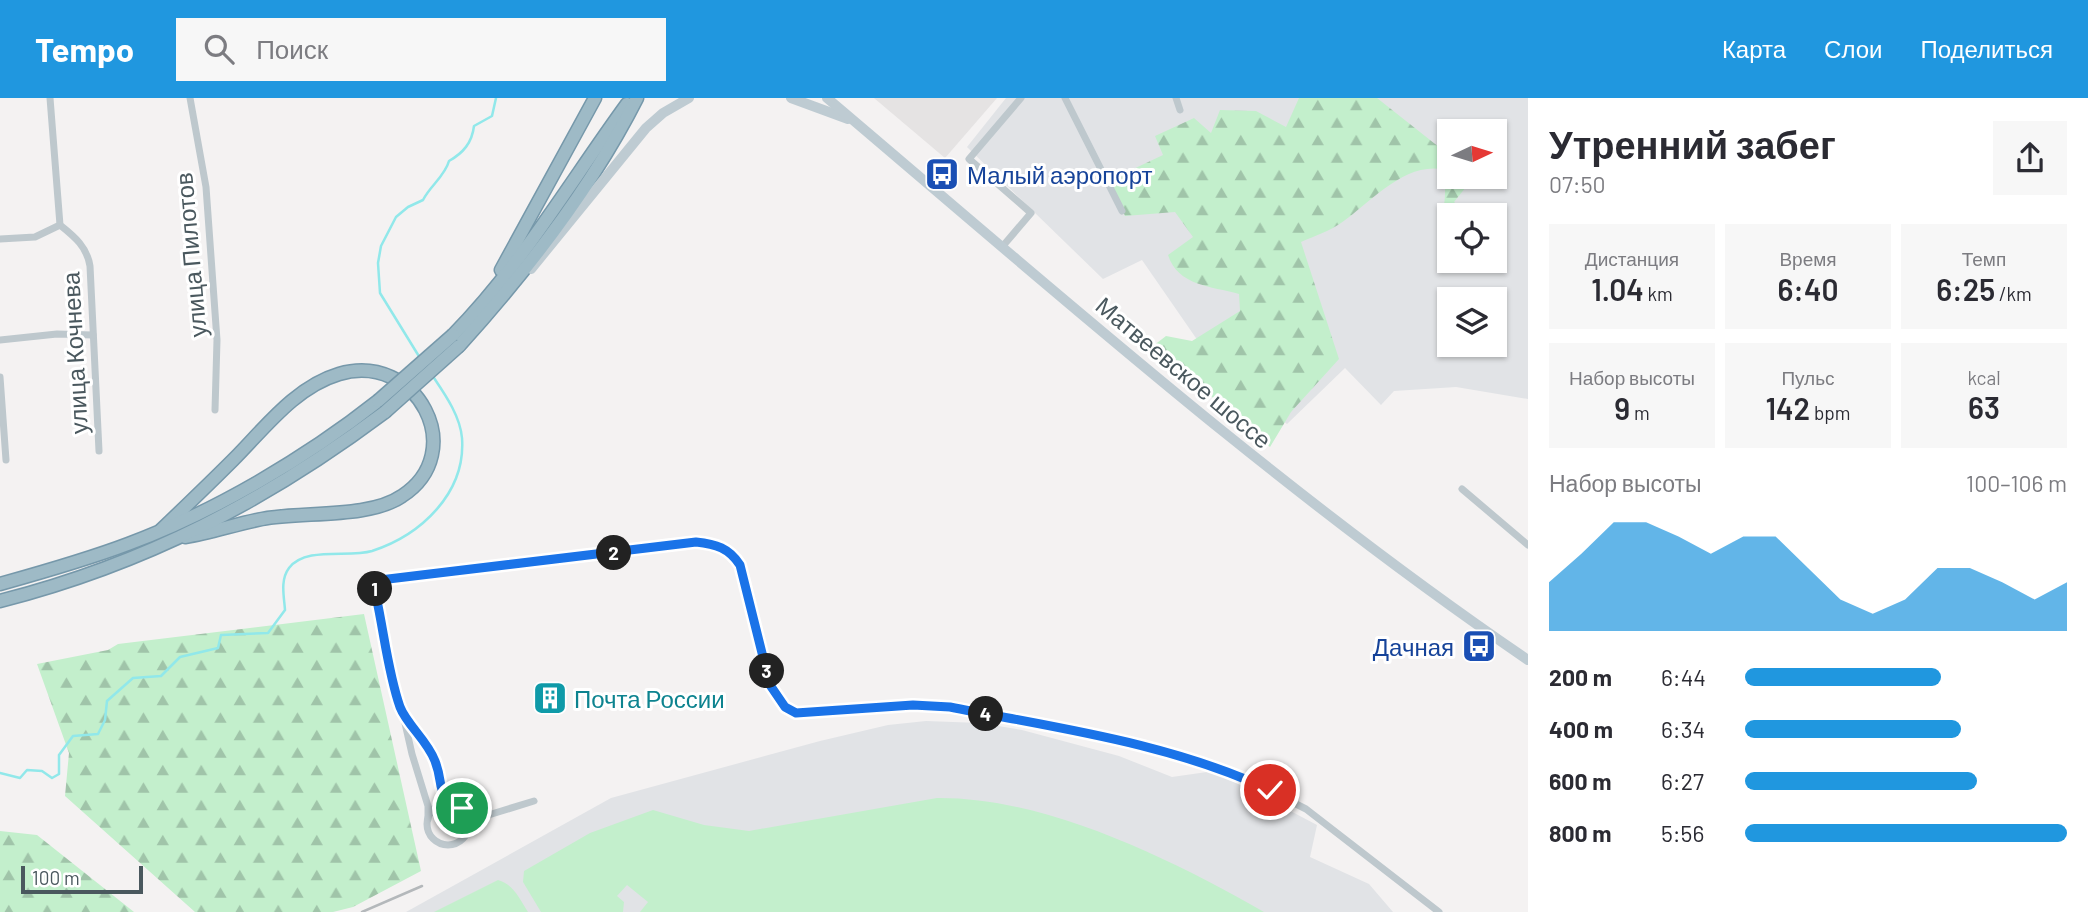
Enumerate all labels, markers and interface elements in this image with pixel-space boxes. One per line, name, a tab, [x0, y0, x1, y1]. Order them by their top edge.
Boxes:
search box	[176, 18, 666, 81]
text: Tempo	[35, 29, 134, 69]
icon: search	[200, 30, 238, 68]
text: Поиск	[256, 33, 328, 64]
text: Карта	[1722, 34, 1786, 63]
text: Слои	[1824, 34, 1882, 63]
text: Поделиться	[1920, 34, 2053, 63]
north arrow	[1437, 119, 1507, 189]
map controls	[1437, 119, 1507, 357]
text: Утренний забег	[1549, 121, 1836, 167]
button: share	[1993, 121, 2067, 195]
bus stop icon: Малый аэропорт	[923, 155, 961, 193]
place label: Малый аэропорт	[967, 160, 1153, 189]
text: 07:50	[1549, 170, 1606, 198]
street label: улица Пилотов	[168, 171, 212, 339]
button: locate	[1437, 203, 1507, 273]
text: Дистанция	[1585, 247, 1679, 270]
text: Время	[1779, 247, 1837, 270]
text: Темп	[1962, 247, 2006, 270]
street label: улица Кочнева	[55, 270, 93, 435]
text: 1.04	[1591, 271, 1644, 307]
text: 6:40	[1777, 271, 1839, 307]
text: 6:25	[1936, 271, 1995, 307]
text: km	[1644, 282, 1673, 305]
text: /km	[1995, 282, 2032, 305]
button: layers	[1437, 287, 1507, 357]
street label: Матвеевское шоссе	[1090, 290, 1278, 454]
text: Набор высоты	[1569, 366, 1695, 389]
text: Пульс	[1781, 366, 1835, 389]
text: kcal	[1967, 366, 2001, 389]
text: 63	[1968, 389, 2000, 425]
text: 9	[1614, 390, 1630, 426]
text: 142	[1765, 390, 1810, 426]
text: m	[1630, 401, 1650, 424]
text: bpm	[1810, 401, 1851, 424]
text: Набор высоты	[1549, 469, 1702, 497]
text: 100–106 m	[1966, 469, 2067, 497]
pin: 2	[596, 536, 632, 570]
text: 2	[608, 541, 619, 564]
pin: 1	[358, 572, 392, 606]
text: 1	[371, 577, 378, 600]
bus stop icon: Дачная	[1460, 627, 1498, 665]
place label: Дачная	[1373, 632, 1454, 661]
pin: 3	[750, 654, 784, 688]
text: 3	[761, 659, 772, 682]
text: 200 m	[1549, 663, 1612, 691]
text: 6:44	[1661, 663, 1706, 691]
building icon: Почта России	[531, 679, 569, 717]
place label: Почта России	[574, 684, 725, 713]
pin: 4	[968, 696, 1004, 732]
text: 4	[980, 702, 991, 725]
text: 400 m	[1549, 715, 1613, 743]
text: 6:34	[1661, 715, 1705, 743]
pin	[1240, 760, 1300, 820]
text: 600 m	[1549, 767, 1611, 795]
text: 6:27	[1661, 767, 1704, 795]
icon: check	[1251, 771, 1289, 809]
pin	[432, 778, 492, 838]
icon: arrive	[443, 789, 481, 827]
text: 800 m	[1549, 819, 1611, 847]
text: 5:56	[1661, 819, 1704, 847]
scale bar	[21, 863, 144, 895]
text: 100 m	[32, 866, 80, 889]

